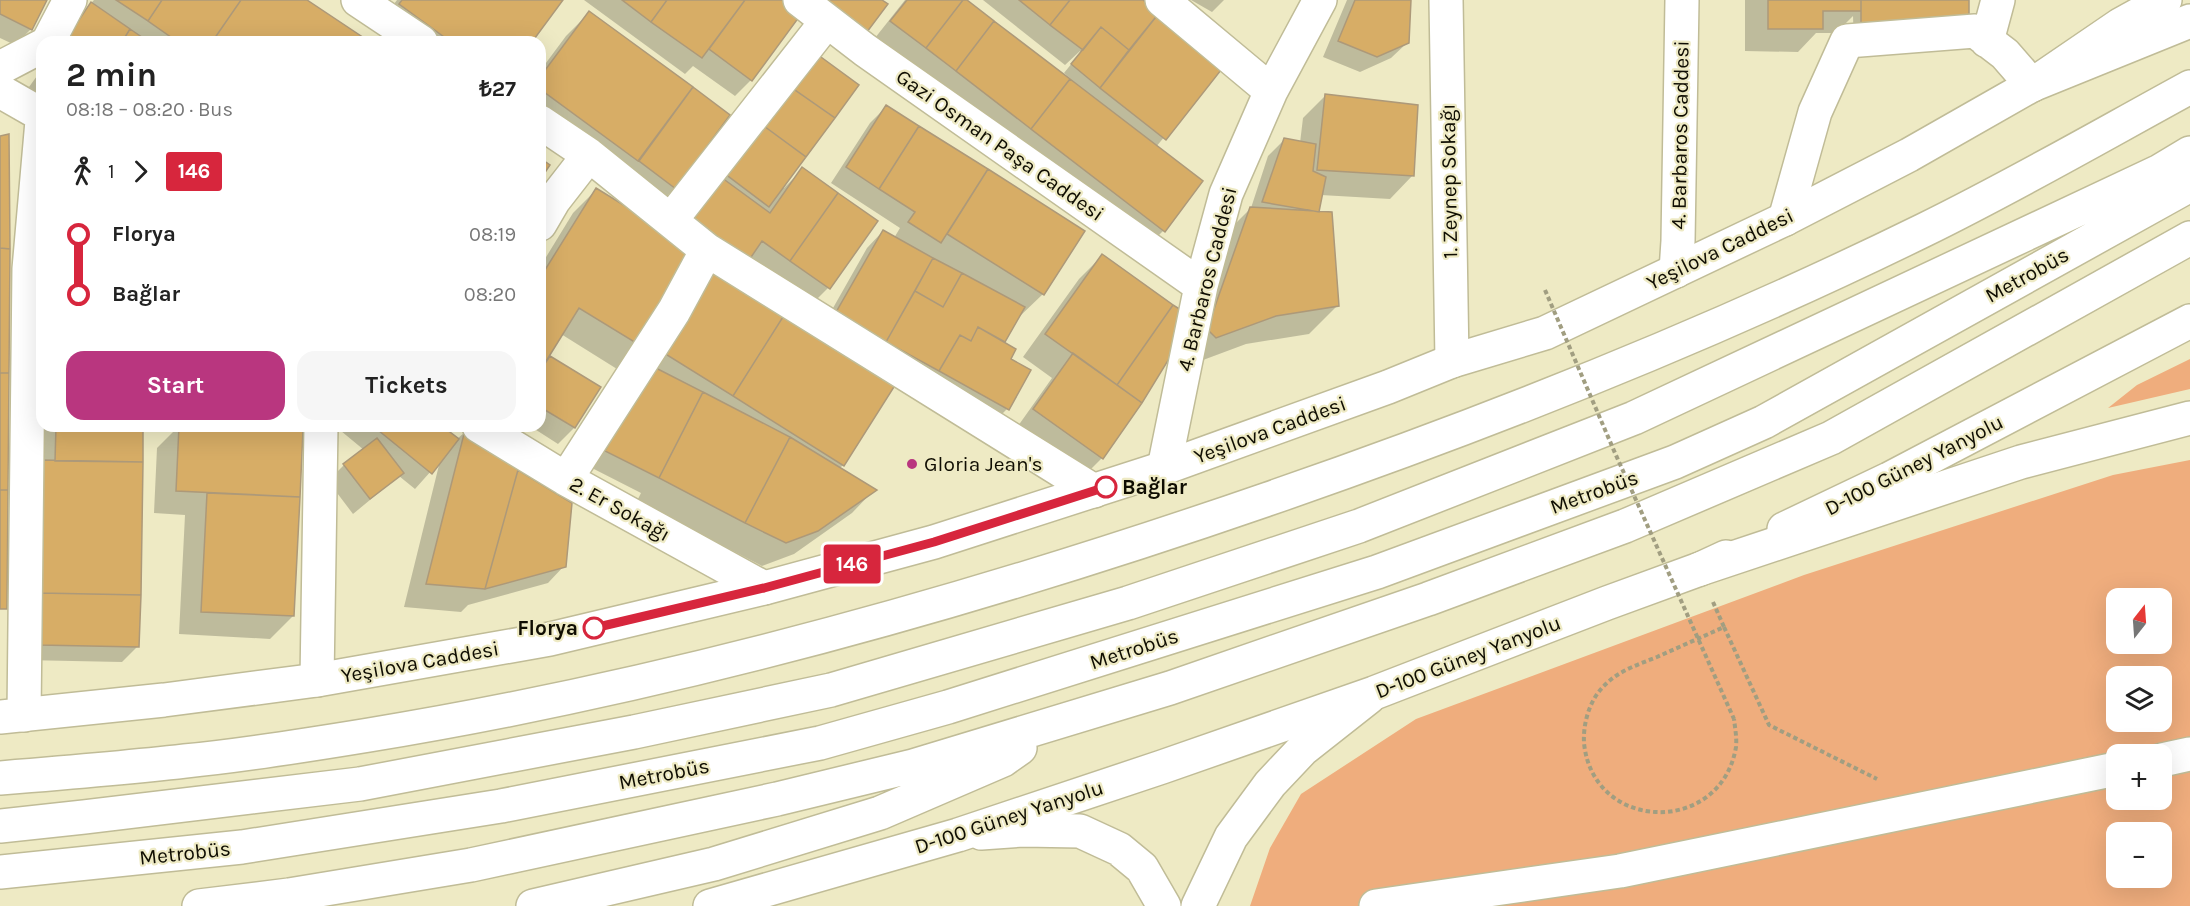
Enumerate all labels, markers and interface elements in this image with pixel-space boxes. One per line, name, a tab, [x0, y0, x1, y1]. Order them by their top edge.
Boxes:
street label: 4. Barbaros Caddesi	[1666, 40, 1694, 230]
text: 2 min	[66, 56, 157, 94]
street label: Gazi Osman Paşa Caddesi	[892, 64, 1108, 226]
text: ₺27	[479, 76, 516, 102]
text: 08:18 – 08:20 · Bus	[66, 98, 233, 121]
street label: 1. Zeynep Sokağı	[1436, 103, 1462, 259]
icon: walk	[66, 155, 99, 188]
icon: forward	[124, 155, 157, 188]
text: 146	[178, 159, 210, 183]
text: 1	[108, 160, 115, 183]
street label: 4. Barbaros Caddesi	[1172, 184, 1242, 374]
street label: Yeşilova Caddesi	[1643, 203, 1797, 295]
text: Florya	[112, 221, 176, 247]
text: 08:19	[469, 223, 516, 246]
street label: Metrobüs	[1981, 242, 2073, 308]
text: Bağlar	[112, 281, 180, 307]
text: 08:20	[464, 283, 516, 306]
button: Start	[66, 351, 285, 420]
button: Tickets	[297, 351, 516, 420]
street label: Yeşilova Caddesi	[1191, 391, 1349, 469]
street label: D-100 Güney Yanyolu	[1821, 410, 2007, 520]
place label: Gloria Jean's	[924, 452, 1043, 476]
marker: Gloria Jean's	[905, 457, 919, 471]
street label: Metrobüs	[1547, 465, 1641, 519]
street label: 2. Er Sokağı	[566, 472, 674, 546]
place label: Bağlar	[1122, 475, 1188, 499]
marker: Bağlar	[1095, 476, 1117, 498]
line badge: 146	[818, 544, 886, 584]
text: 146	[836, 552, 868, 576]
north arrow	[2106, 588, 2172, 654]
map controls	[2106, 588, 2172, 888]
street label: D-100 Güney Yanyolu	[1372, 611, 1564, 703]
place label: Florya	[517, 616, 578, 640]
marker: Florya	[583, 617, 605, 639]
street label: Metrobüs	[1087, 623, 1181, 675]
street label: Yeşilova Caddesi	[339, 636, 501, 688]
button: layers	[2106, 666, 2172, 732]
button: +	[2106, 744, 2172, 810]
street label: Metrobüs	[617, 753, 711, 795]
street label: D-100 Güney Yanyolu	[912, 775, 1106, 859]
button: −	[2106, 822, 2172, 888]
street label: Metrobüs	[138, 836, 232, 870]

